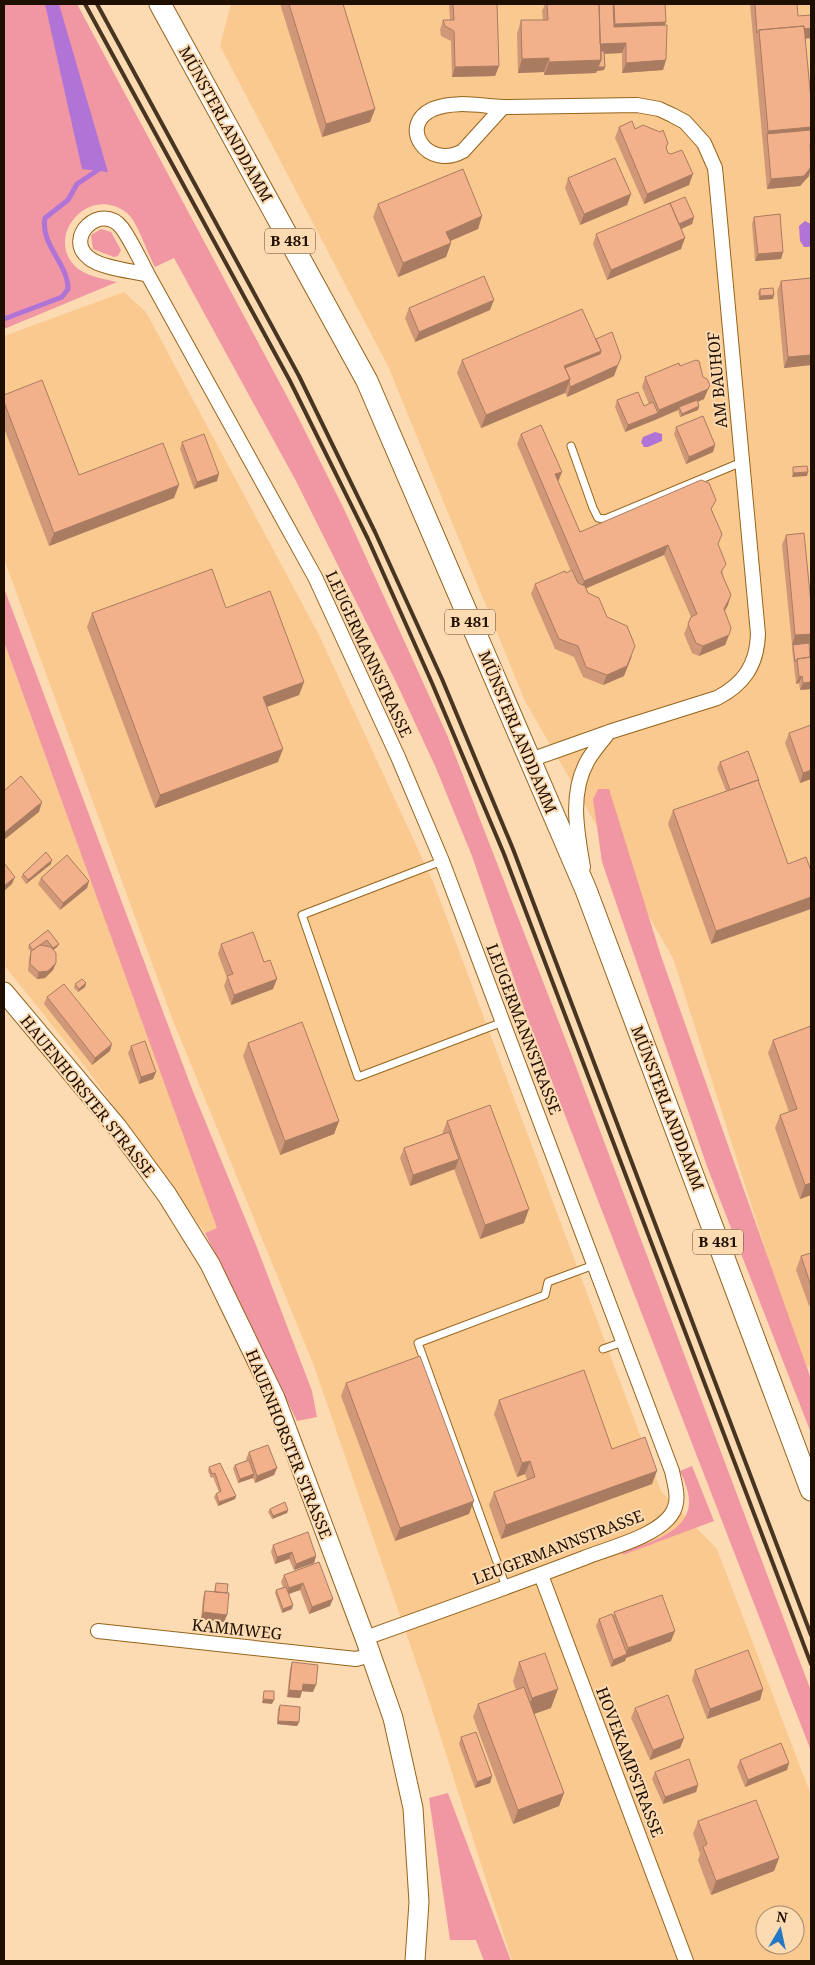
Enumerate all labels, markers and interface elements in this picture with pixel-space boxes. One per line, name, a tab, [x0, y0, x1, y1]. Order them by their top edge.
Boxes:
street label: MÜNSTERLANDDAMM	[174, 42, 278, 206]
road number: B 481	[265, 228, 315, 254]
street label: AM BAUHOF	[702, 331, 732, 429]
street label: LEUGERMANNSTRASSE	[321, 567, 417, 741]
road number: B 481	[445, 610, 495, 634]
street label: MÜNSTERLANDDAMM	[474, 647, 562, 817]
street label: LEUGERMANNSTRASSE	[481, 940, 567, 1118]
street label: HAUENHORSTER STRASSE	[16, 1010, 160, 1182]
street label: MÜNSTERLANDDAMM	[626, 1022, 710, 1194]
road number: B 481	[693, 1230, 743, 1254]
street label: HAUENHORSTER STRASSE	[241, 1346, 337, 1542]
street label: LEUGERMANNSTRASSE	[469, 1504, 647, 1590]
street label: KAMMWEG	[191, 1613, 284, 1645]
street label: HOVEKAMPSTRASSE	[591, 1684, 669, 1840]
north arrow	[755, 1905, 805, 1955]
text: N	[775, 1906, 789, 1927]

